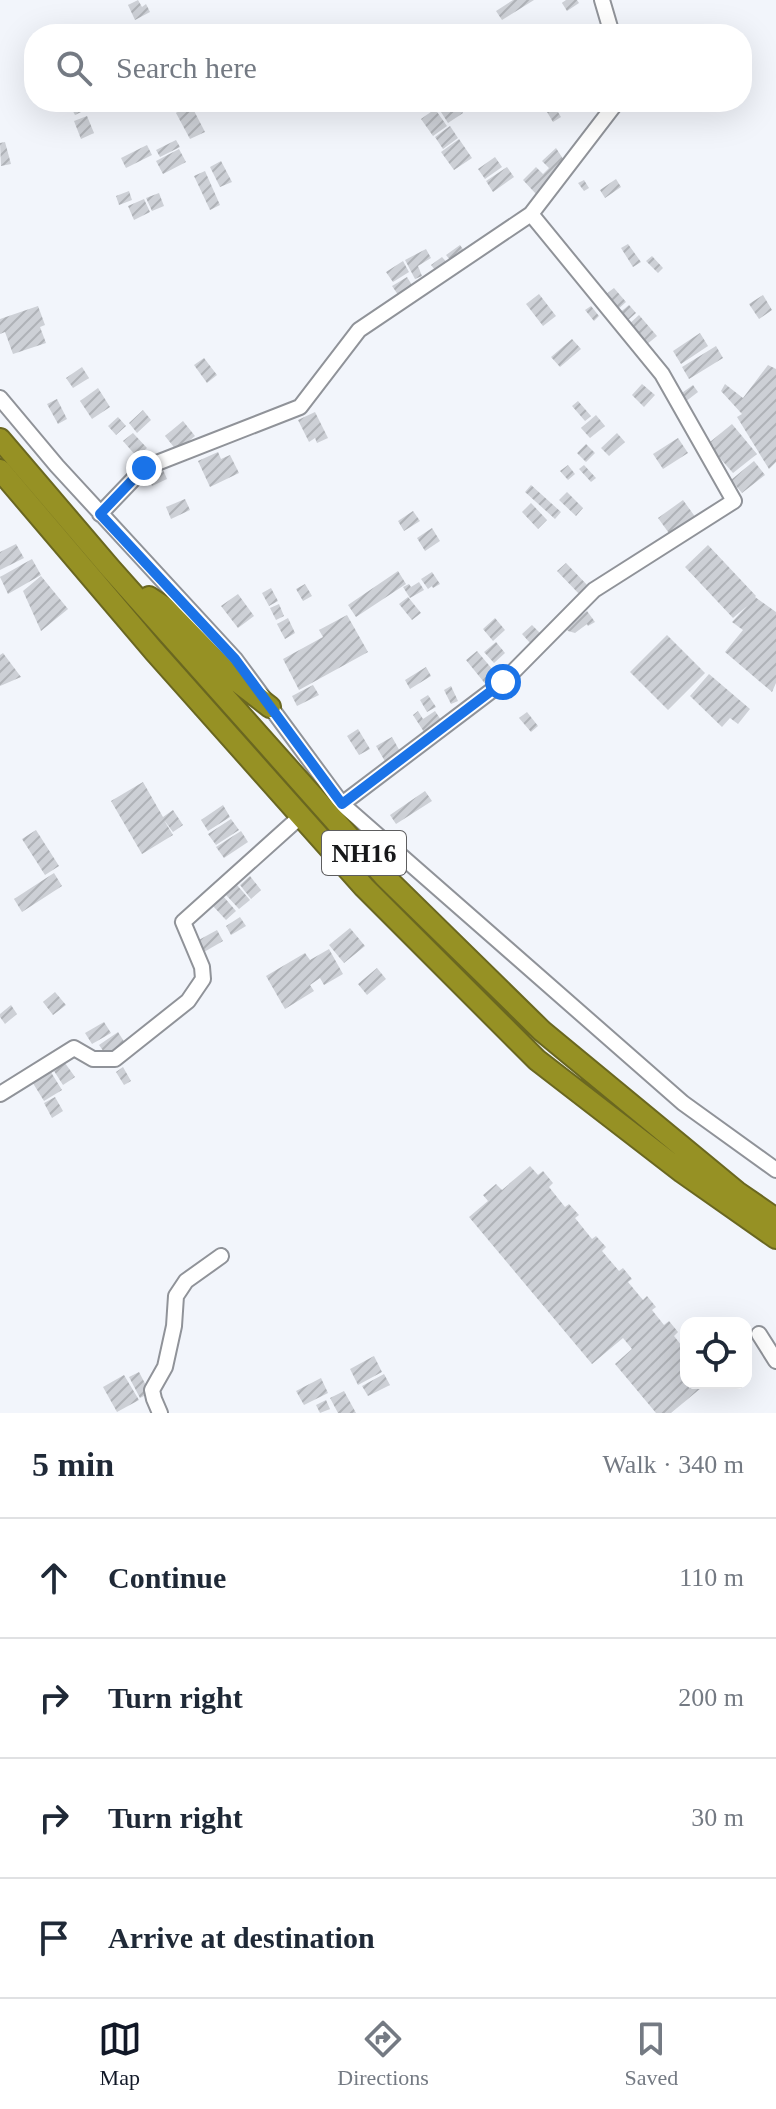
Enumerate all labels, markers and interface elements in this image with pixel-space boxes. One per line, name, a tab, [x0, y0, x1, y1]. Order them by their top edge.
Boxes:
search box	[24, 24, 752, 112]
icon: search	[52, 46, 96, 90]
text: Search here	[116, 51, 257, 84]
route end	[126, 450, 162, 486]
route start	[485, 664, 521, 700]
road number: NH16	[322, 831, 406, 875]
map controls	[680, 1317, 752, 1389]
button: locate	[680, 1317, 752, 1389]
text: 5 min	[32, 1446, 114, 1483]
text: Walk · 340 m	[602, 1450, 744, 1479]
icon: ahead	[32, 1556, 76, 1600]
text: Continue	[108, 1561, 226, 1594]
text: 110 m	[679, 1563, 744, 1592]
icon: right	[32, 1676, 76, 1720]
text: Turn right	[108, 1681, 243, 1714]
text: 200 m	[678, 1683, 744, 1712]
icon: right	[32, 1796, 76, 1840]
text: Turn right	[108, 1801, 243, 1834]
text: 30 m	[691, 1803, 744, 1832]
icon: arrive	[32, 1916, 76, 1960]
text: Arrive at destination	[108, 1921, 375, 1954]
tab: Map	[98, 2017, 142, 2091]
tab: Directions	[337, 2017, 429, 2091]
tab: Saved	[624, 2017, 678, 2091]

